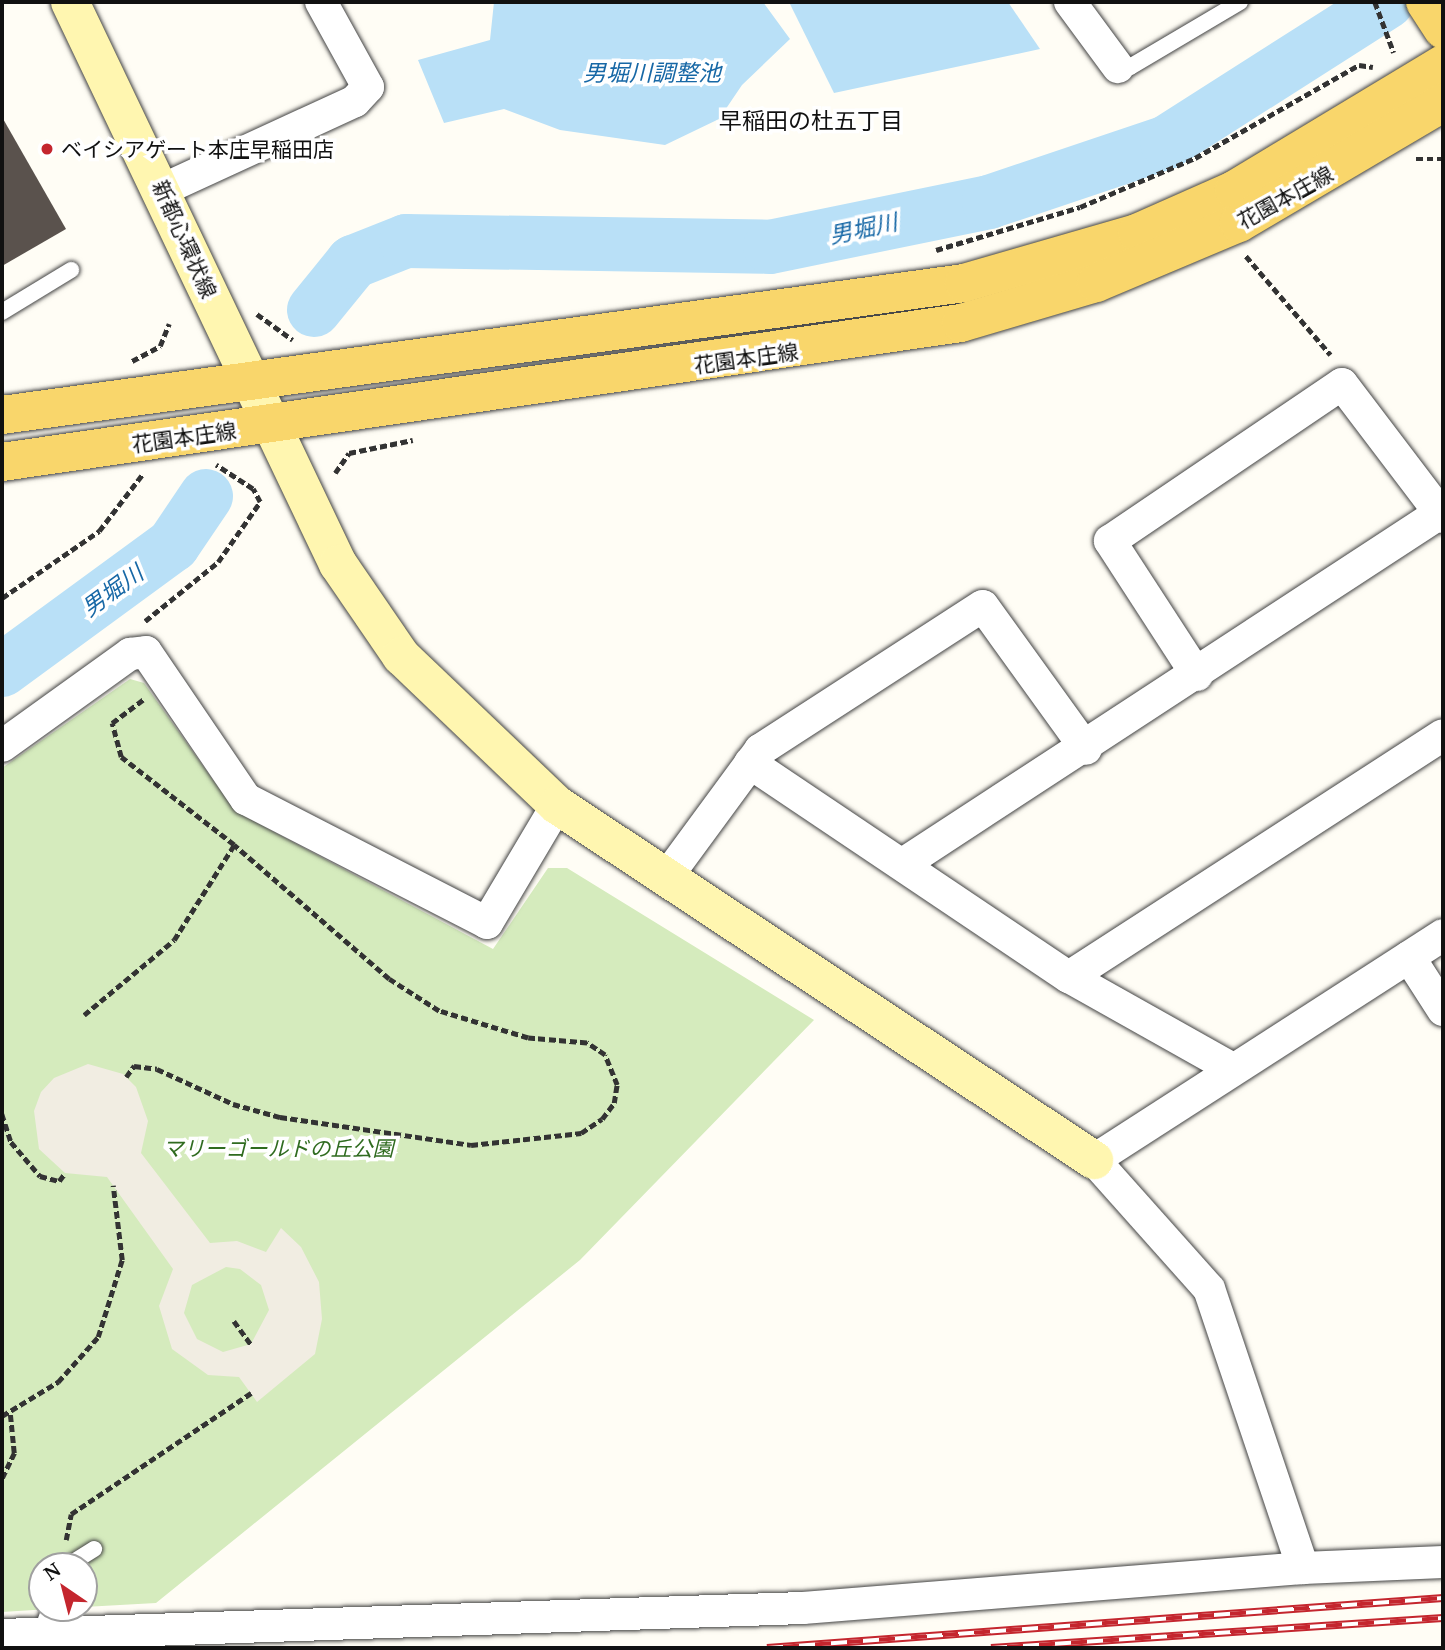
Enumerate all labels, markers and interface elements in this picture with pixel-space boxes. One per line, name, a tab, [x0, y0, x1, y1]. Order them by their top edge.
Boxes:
water label: 男堀川調整池	[583, 58, 721, 86]
district label: 早稲田の杜五丁目	[719, 106, 903, 134]
place label: ベイシアゲート本庄早稲田店	[61, 136, 334, 162]
marker: ベイシアゲート本庄早稲田店	[39, 141, 55, 157]
street label: 花園本庄線	[1233, 161, 1337, 233]
street label: 新都心環状線	[148, 176, 222, 302]
water label: 男堀川	[826, 207, 900, 249]
street label: 花園本庄線	[692, 338, 800, 378]
street label: 花園本庄線	[130, 417, 238, 457]
water label: 男堀川	[76, 559, 148, 621]
park label: マリーゴールドの丘公園	[163, 1135, 393, 1161]
north arrow	[28, 1552, 98, 1622]
text: N	[39, 1556, 66, 1586]

